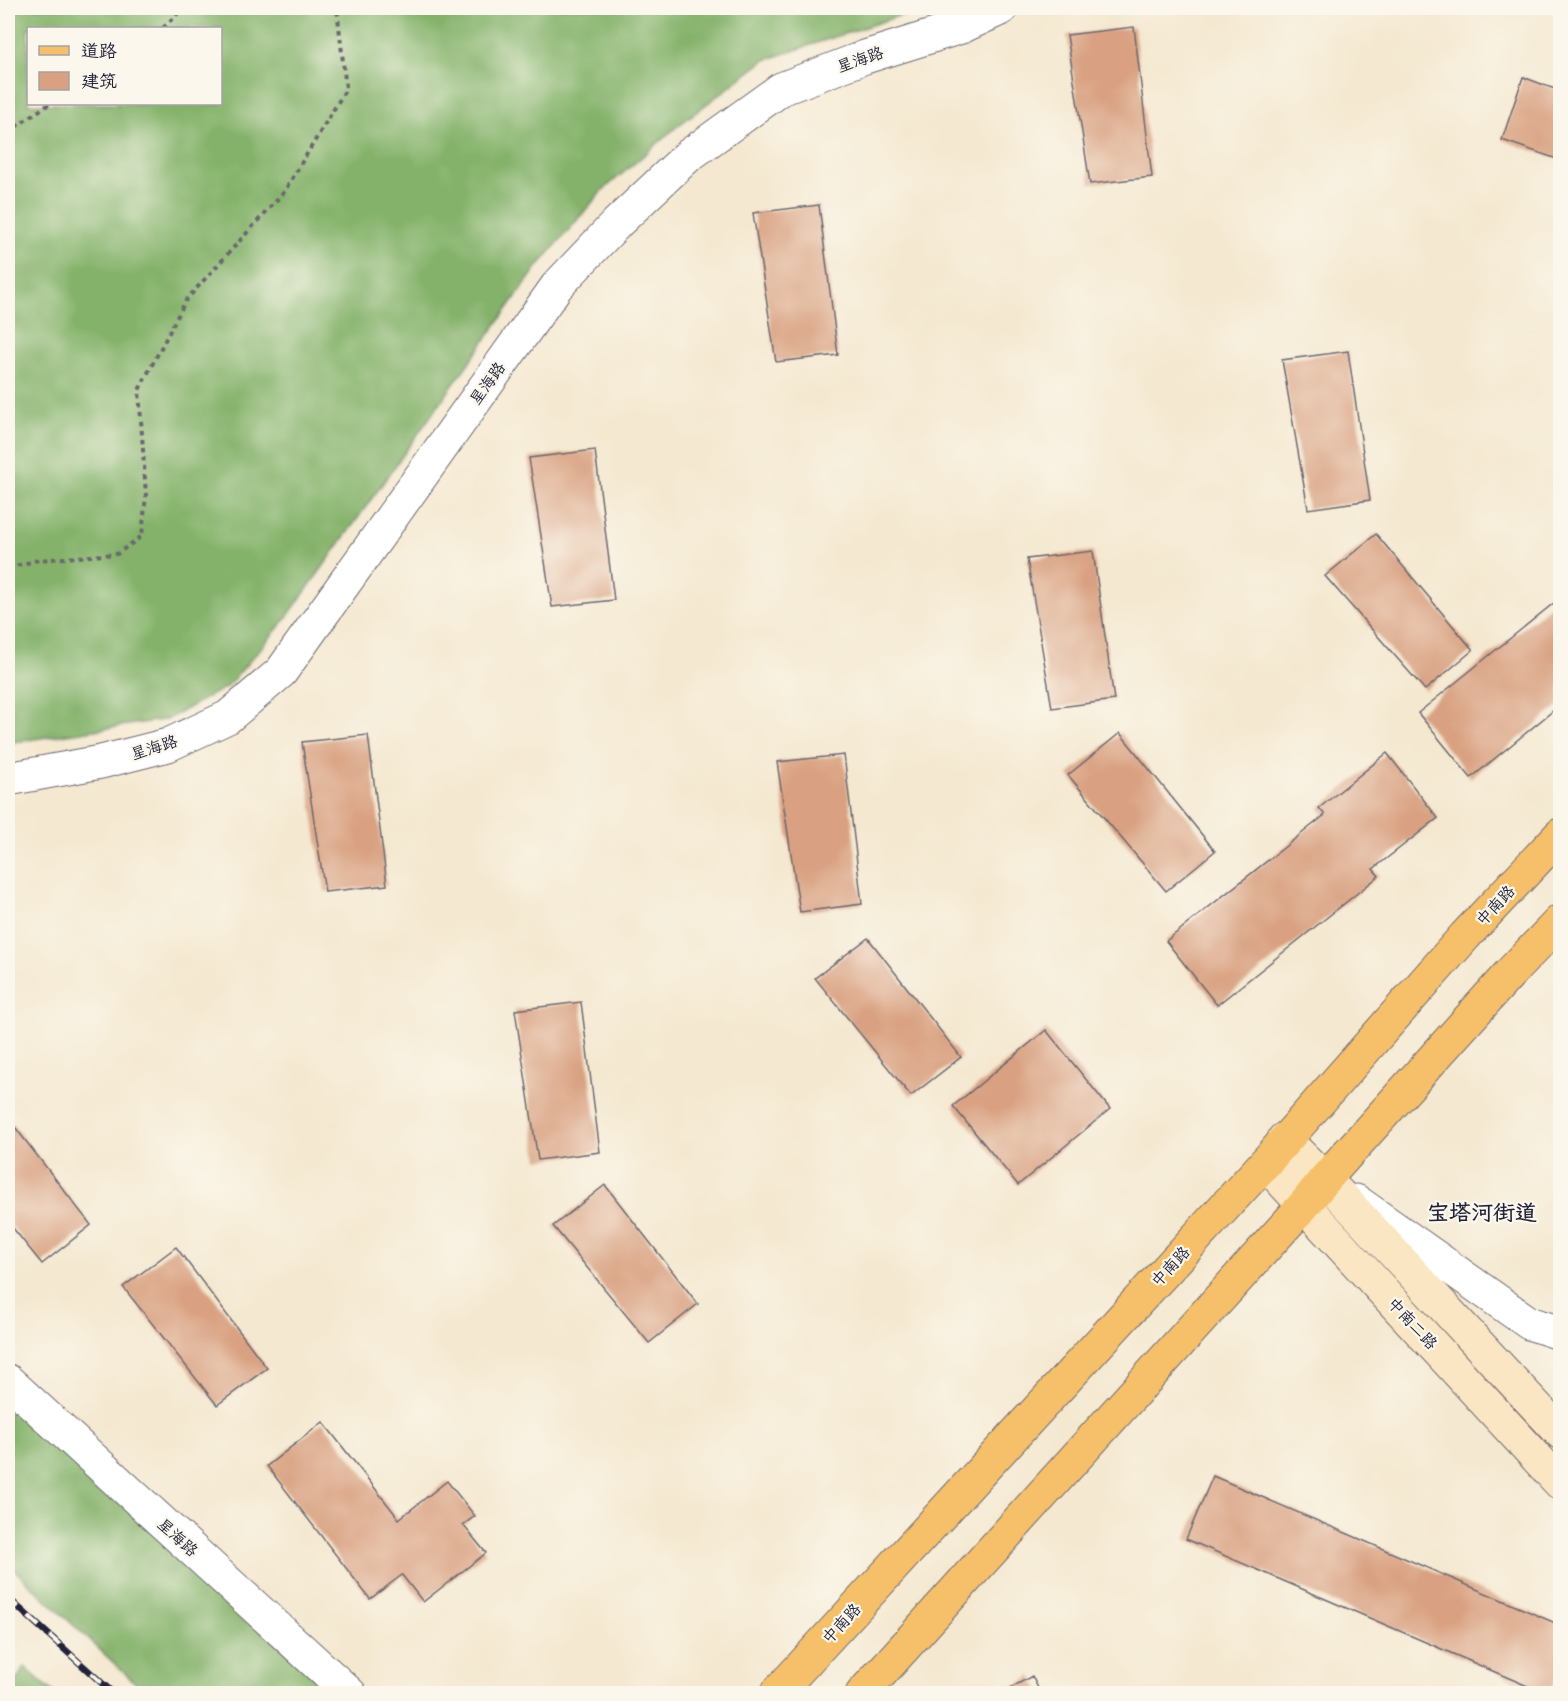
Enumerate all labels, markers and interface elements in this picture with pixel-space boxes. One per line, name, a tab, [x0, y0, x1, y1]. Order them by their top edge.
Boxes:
legend	[27, 27, 222, 105]
text: 道路	[81, 40, 117, 63]
street label: 星海路	[834, 43, 886, 77]
text: 建筑	[81, 70, 117, 93]
street label: 星海路	[466, 358, 510, 409]
street label: 星海路	[128, 731, 180, 765]
street label: 中南路	[1472, 881, 1519, 930]
district label: 宝塔河街道	[1427, 1199, 1537, 1227]
street label: 中南路	[1147, 1242, 1194, 1291]
street label: 中南二路	[1383, 1293, 1441, 1354]
street label: 星海路	[153, 1514, 202, 1561]
street label: 中南路	[818, 1599, 865, 1648]

